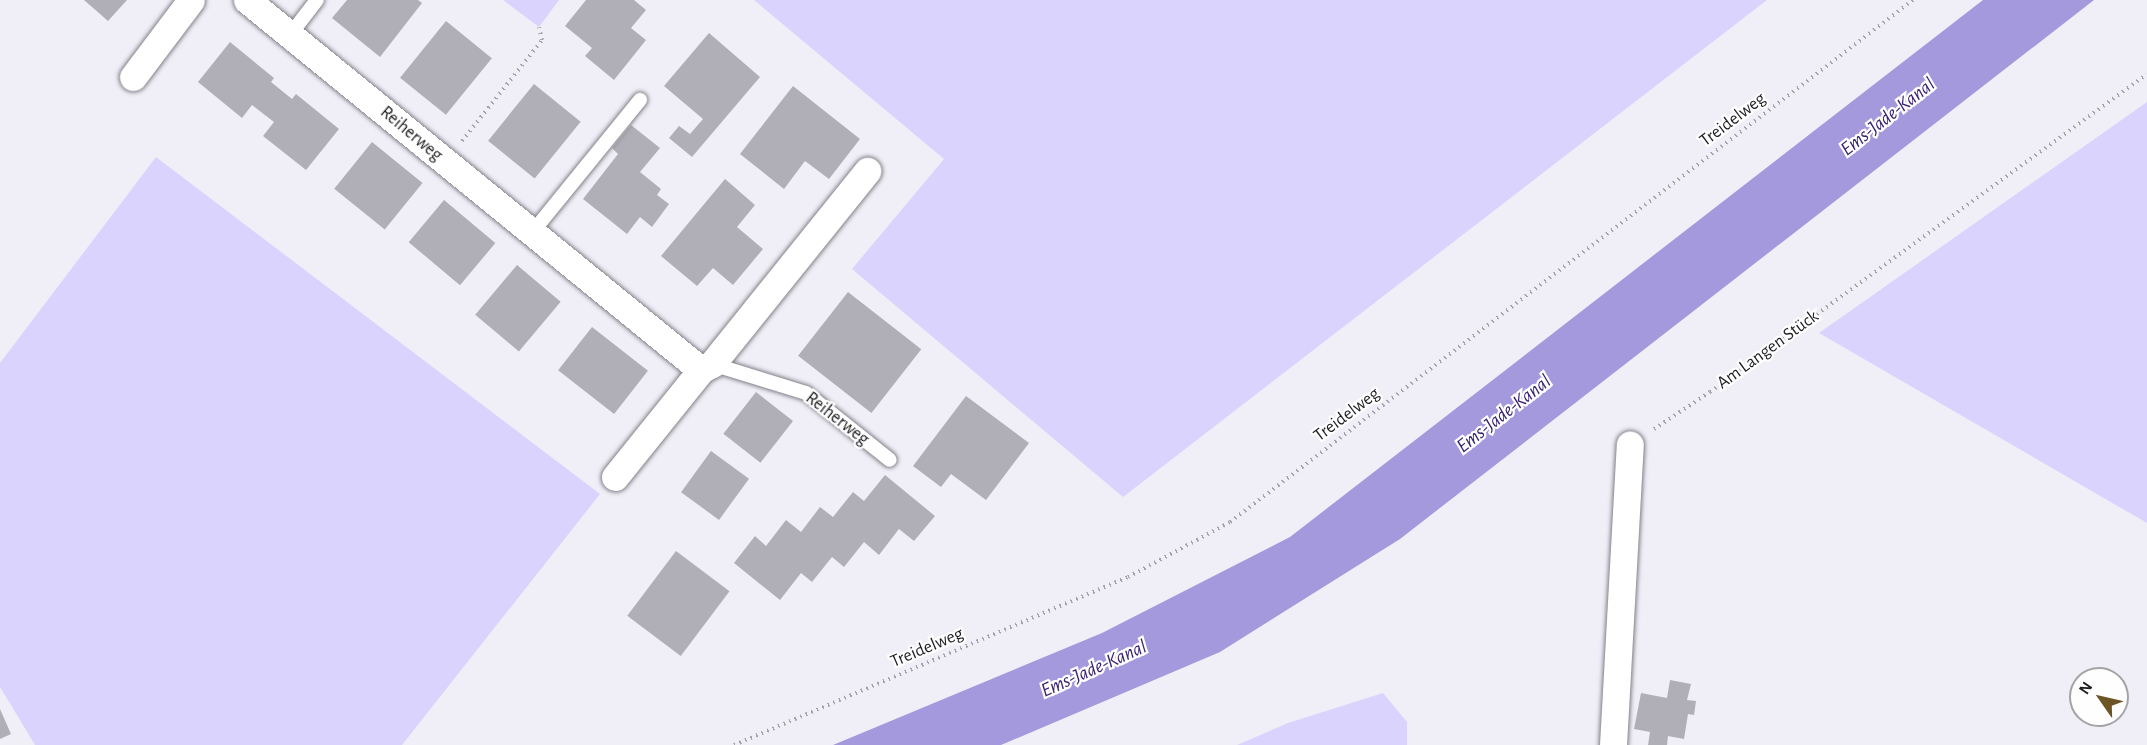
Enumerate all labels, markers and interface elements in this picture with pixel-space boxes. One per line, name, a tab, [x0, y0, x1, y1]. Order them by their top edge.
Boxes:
water label: Ems-Jade-Kanal	[1836, 73, 1940, 161]
street label: Treidelweg	[1696, 88, 1770, 152]
street label: Reiherweg	[376, 102, 446, 166]
street label: Am Langen Stück	[1713, 306, 1823, 394]
water label: Ems-Jade-Kanal	[1452, 370, 1556, 458]
street label: Treidelweg	[1310, 383, 1384, 447]
street label: Reiherweg	[801, 388, 873, 450]
street label: Treidelweg	[887, 623, 967, 673]
water label: Ems-Jade-Kanal	[1037, 635, 1151, 703]
north arrow	[2069, 667, 2129, 727]
text: N	[2076, 679, 2095, 697]

